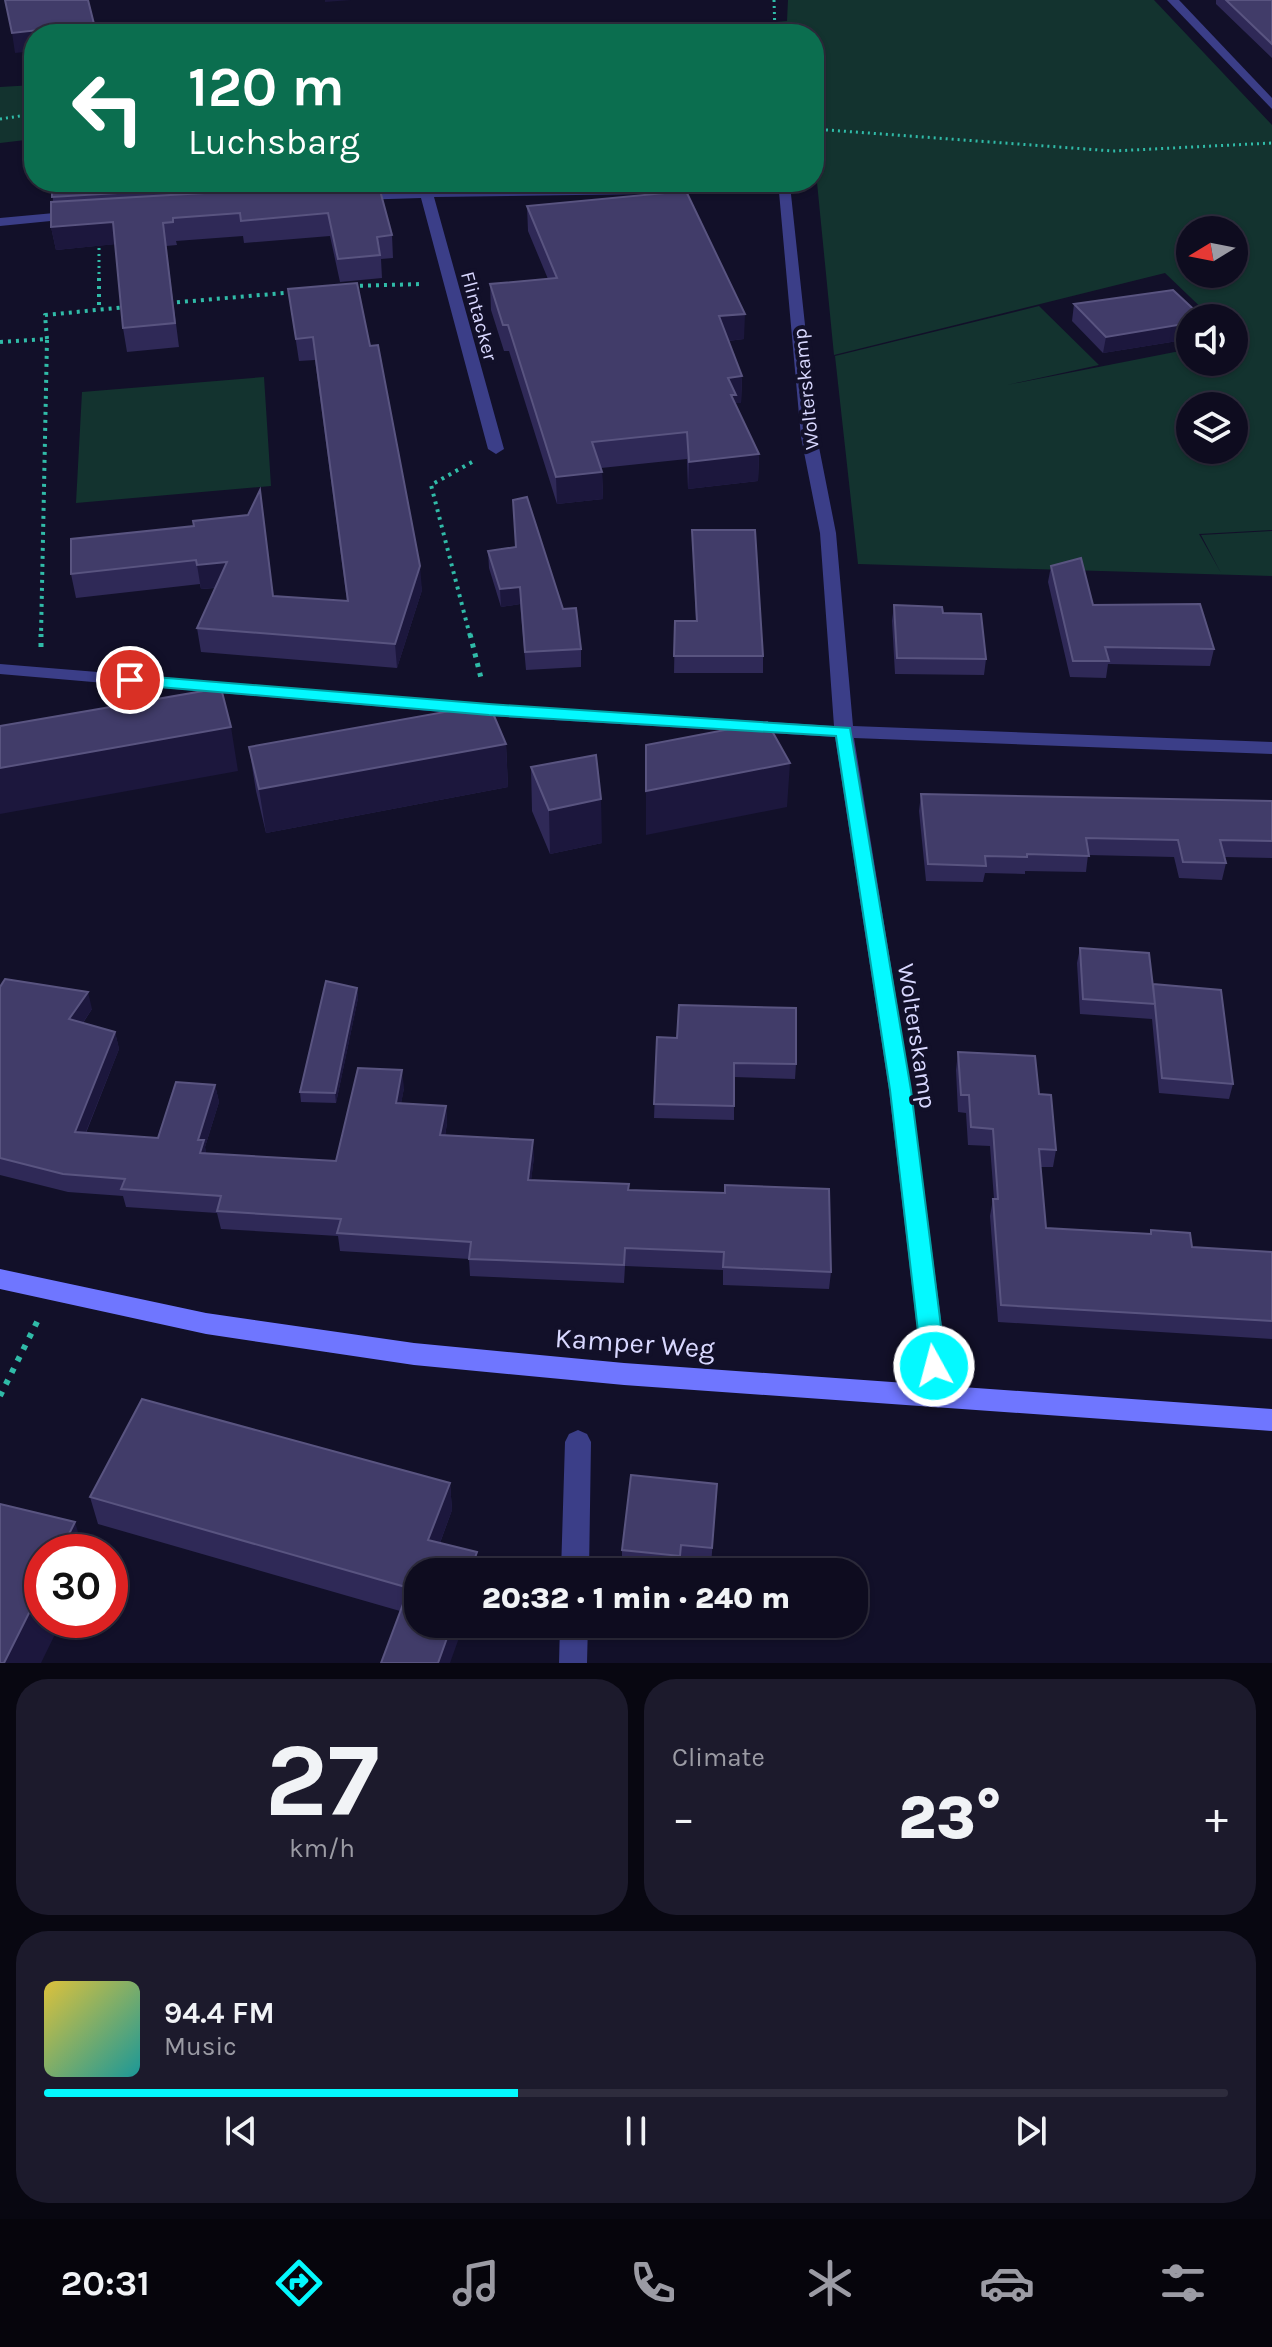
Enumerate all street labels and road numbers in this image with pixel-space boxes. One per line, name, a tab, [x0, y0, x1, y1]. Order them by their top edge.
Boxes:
street label: Flintacker	[456, 269, 502, 364]
street label: Wolterskamp	[788, 327, 824, 451]
street label: Wolterskamp	[892, 962, 942, 1110]
street label: Kamper Weg	[554, 1321, 716, 1365]

